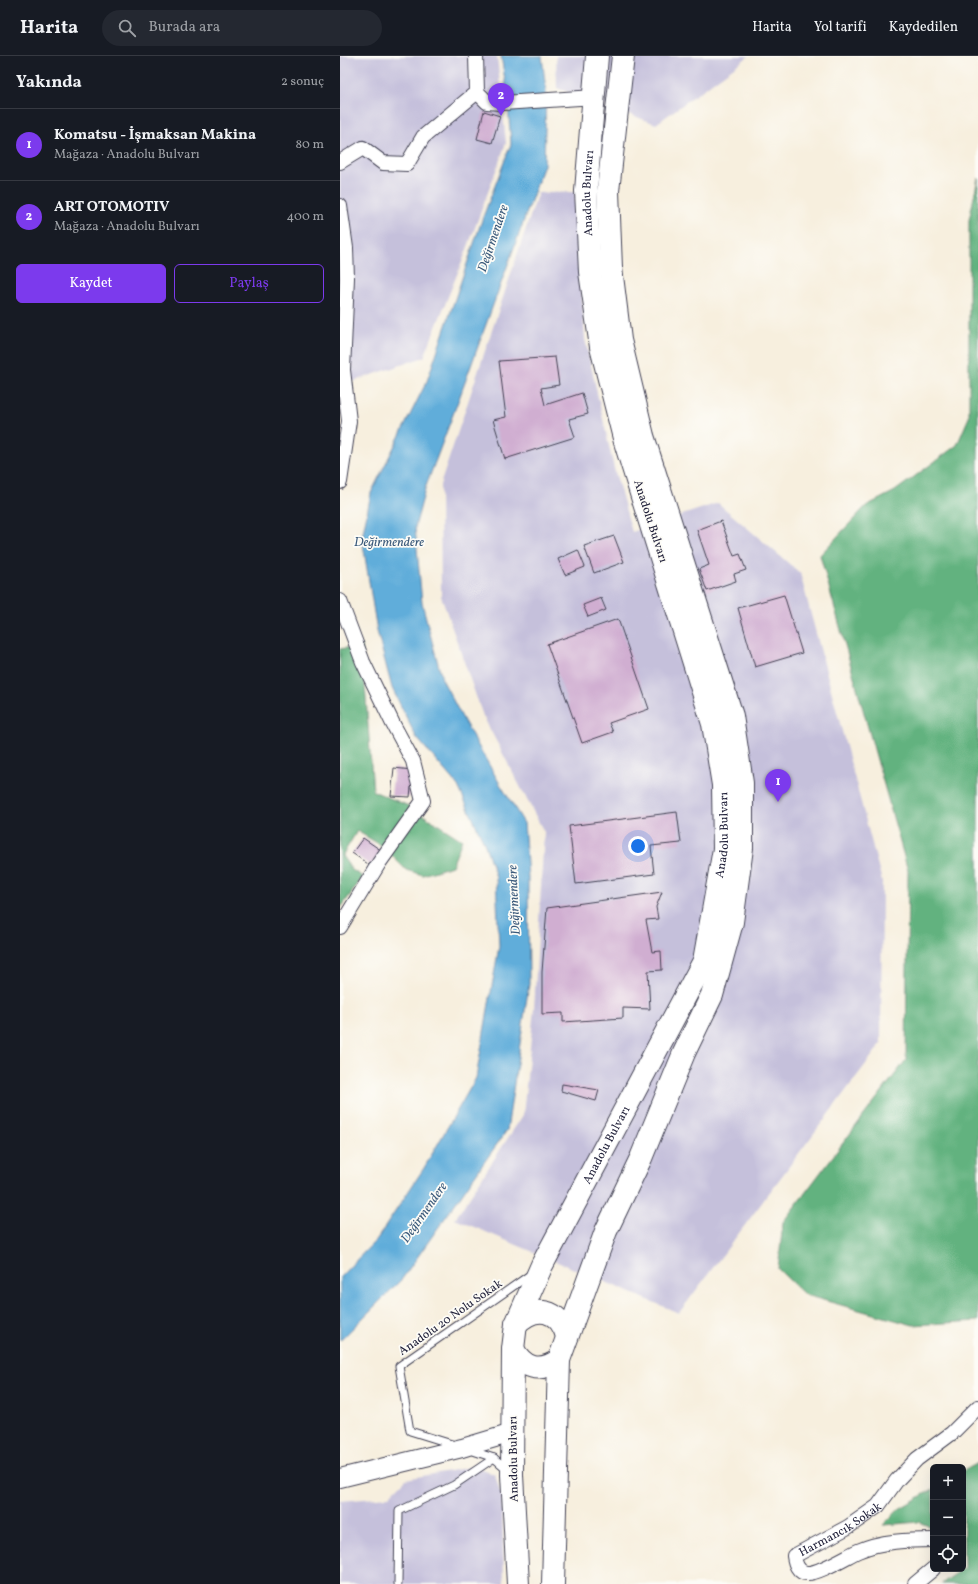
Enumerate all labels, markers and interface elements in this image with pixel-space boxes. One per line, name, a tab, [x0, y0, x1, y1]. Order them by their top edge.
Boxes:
search box	[102, 10, 382, 46]
text: Harita	[20, 15, 78, 41]
icon: search	[116, 17, 138, 39]
text: Burada ara	[148, 17, 220, 38]
text: Harita	[752, 18, 792, 37]
text: Yol tarifi	[814, 18, 867, 37]
text: Kaydedilen	[889, 18, 958, 37]
text: Yakında	[16, 71, 82, 94]
text: 2 sonuç	[281, 73, 324, 91]
pin: 2	[488, 83, 514, 116]
text: Komatsu - İşmaksan Makina	[54, 125, 256, 146]
text: 1	[26, 136, 32, 154]
text: 80 m	[295, 136, 324, 154]
text: Mağaza · Anadolu Bulvarı	[54, 146, 200, 164]
street label: Anadolu Bulvarı	[579, 149, 598, 237]
text: ART OTOMOTIV	[54, 197, 169, 218]
water label: Değirmendere	[474, 202, 514, 275]
text: 2	[26, 208, 32, 226]
text: 400 m	[287, 208, 324, 226]
text: Mağaza · Anadolu Bulvarı	[54, 218, 200, 236]
button: Kaydet	[16, 264, 166, 303]
button: Paylaş	[174, 264, 324, 303]
street label: Anadolu Bulvarı	[629, 478, 671, 565]
water label: Değirmendere	[354, 534, 424, 552]
pin: 1	[765, 769, 791, 802]
street label: Anadolu Bulvarı	[712, 791, 733, 879]
your location	[628, 836, 648, 856]
water label: Değirmendere	[504, 864, 526, 935]
street label: Anadolu Bulvarı	[580, 1103, 634, 1187]
water label: Değirmendere	[397, 1179, 452, 1247]
street label: Anadolu 20 Nolu Sokak	[396, 1276, 506, 1360]
street label: Anadolu Bulvarı	[505, 1415, 523, 1502]
map controls	[930, 1464, 966, 1572]
button: +	[930, 1464, 966, 1500]
street label: Harmancık Sokak	[796, 1499, 885, 1561]
button: −	[930, 1500, 966, 1536]
button: locate	[930, 1536, 966, 1572]

